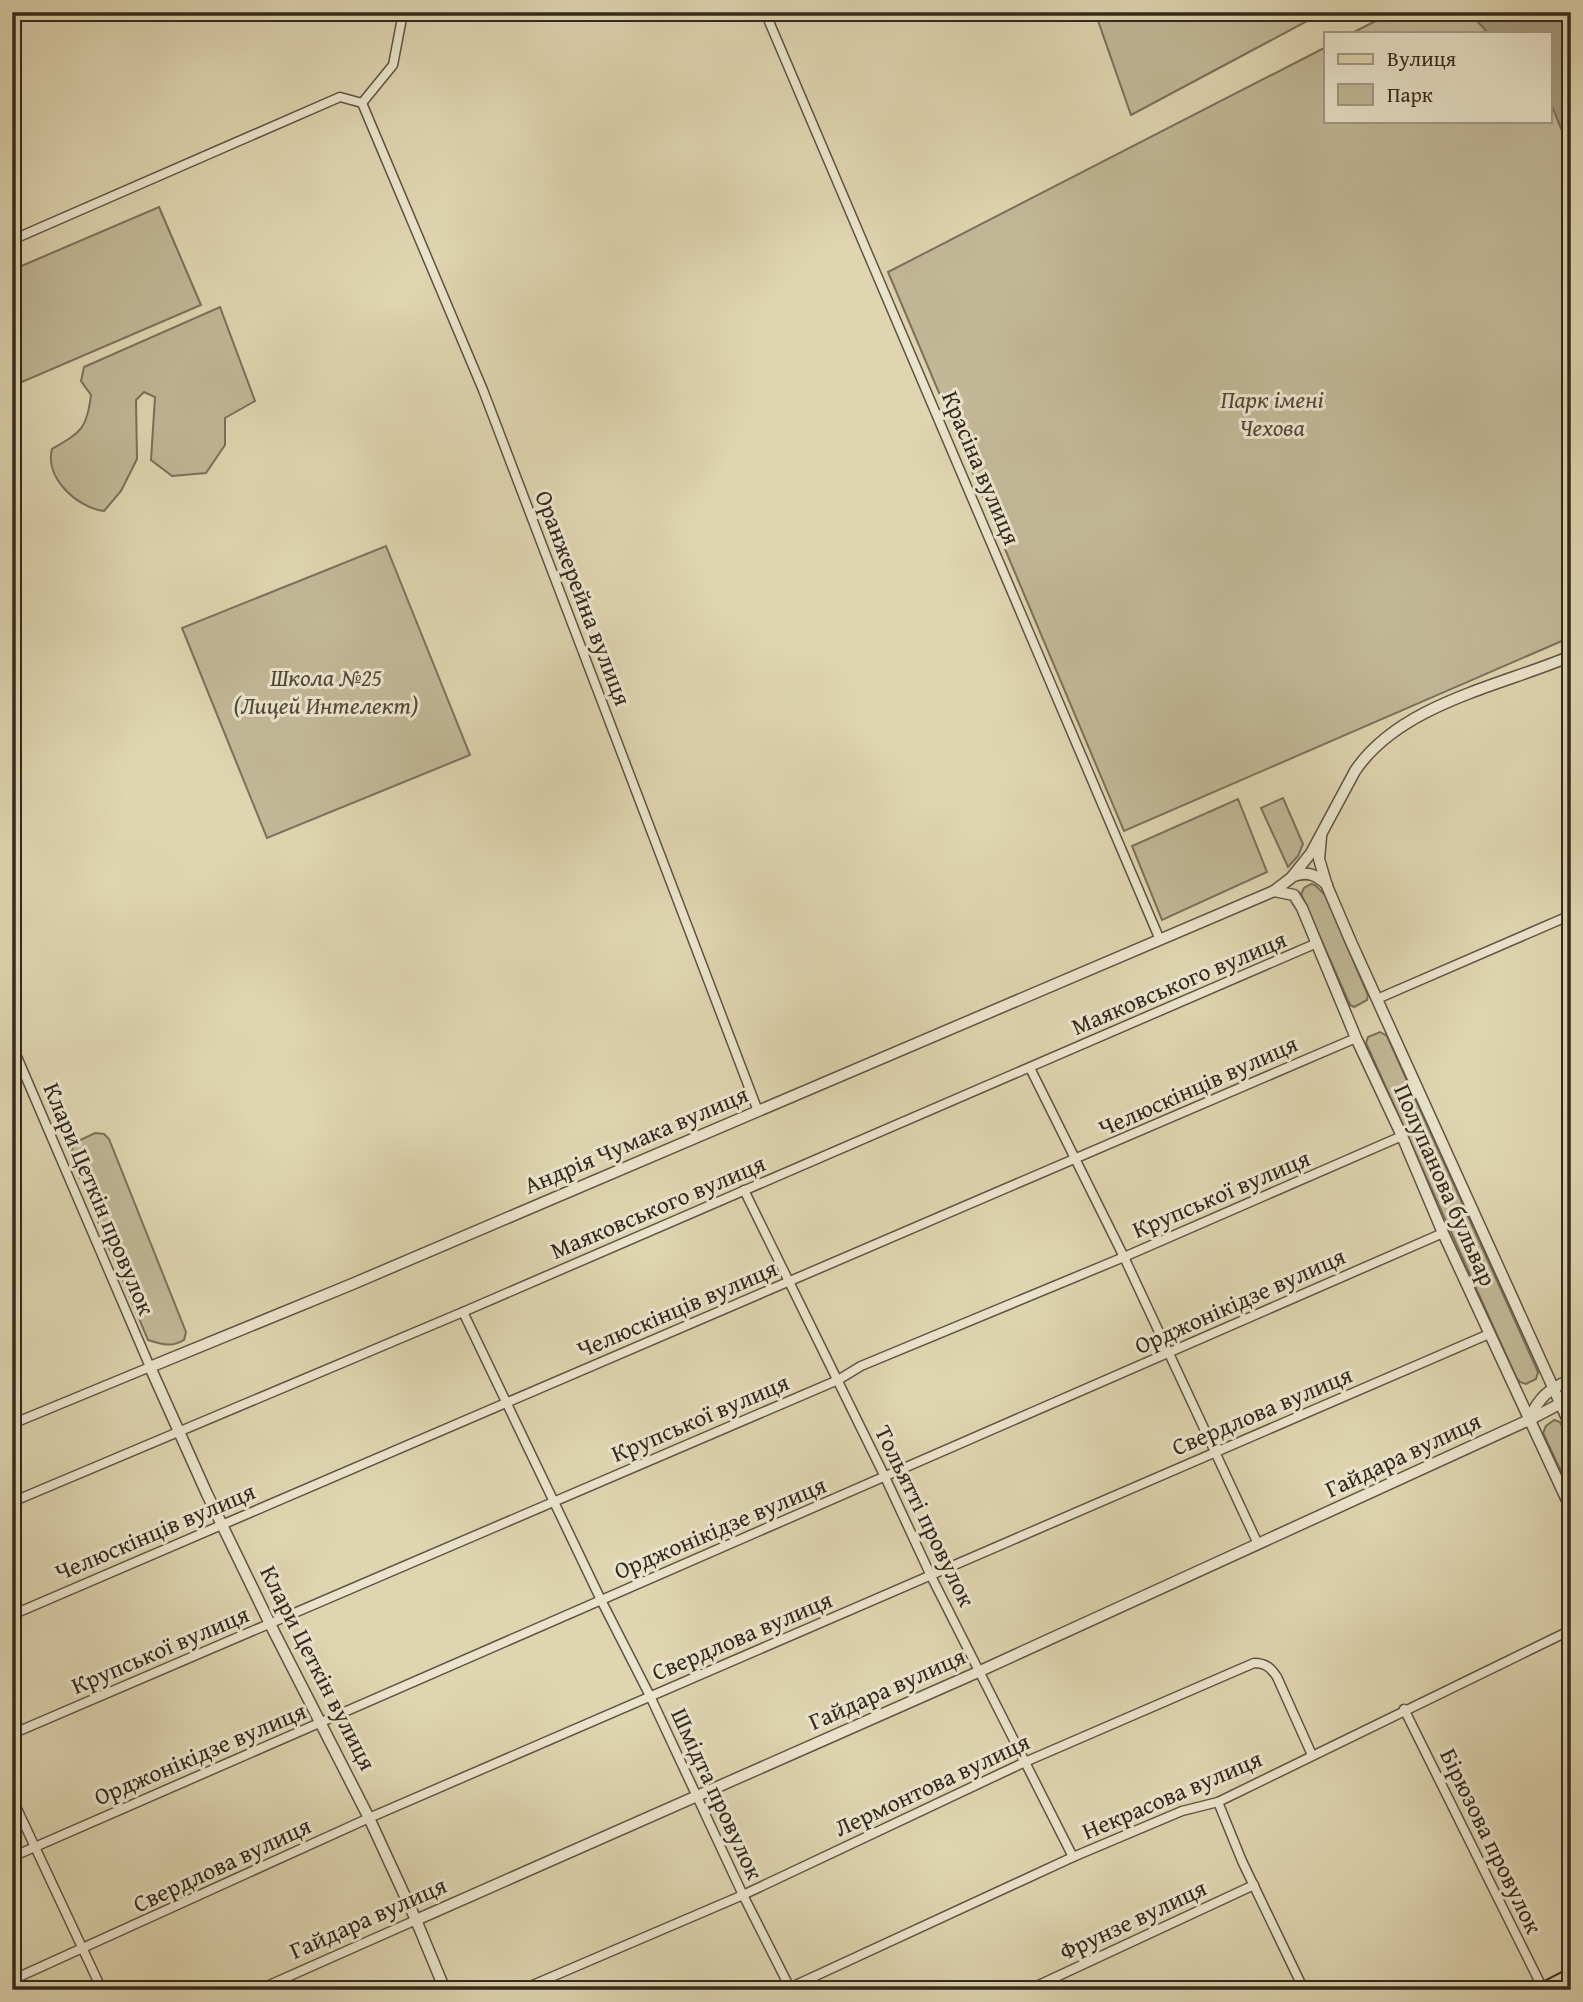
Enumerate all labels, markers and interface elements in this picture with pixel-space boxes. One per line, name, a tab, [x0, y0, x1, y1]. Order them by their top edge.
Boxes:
legend	[1324, 32, 1552, 122]
text: Вулиця	[1387, 43, 1457, 74]
text: Парк	[1387, 79, 1433, 110]
park label: Парк імені Чехова	[1220, 382, 1324, 445]
street label: Красіна вулиця	[933, 385, 1030, 550]
street label: Оранжерейна вулиця	[526, 485, 641, 711]
park label: Школа №25 (Лицей Интелект)	[234, 660, 418, 723]
street label: Маяковського вулиця	[1066, 921, 1292, 1044]
street label: Челюскінців вулиця	[1092, 1026, 1303, 1145]
street label: Андрія Чумака вулиця	[518, 1076, 753, 1203]
street label: Клари Цеткін провулок	[35, 1077, 164, 1321]
street label: Полупанова бульвар	[1385, 1078, 1506, 1291]
street label: Крупської вулиця	[1127, 1140, 1315, 1247]
street label: Маяковського вулиця	[545, 1145, 771, 1268]
street label: Орджонікідзе вулиця	[1129, 1238, 1351, 1363]
street label: Челюскінців вулиця	[571, 1250, 783, 1367]
street label: Свердлова вулиця	[1166, 1357, 1358, 1464]
street label: Крупської вулиця	[606, 1364, 794, 1471]
street label: Гайдара вулиця	[1319, 1403, 1487, 1506]
street label: Тольятті провулок	[866, 1419, 985, 1613]
street label: Орджонікідзе вулиця	[608, 1467, 831, 1588]
street label: Челюскінців вулиця	[49, 1473, 261, 1590]
street label: Клари Цеткін вулиця	[252, 1559, 385, 1776]
street label: Свердлова вулиця	[646, 1582, 838, 1689]
street label: Крупської вулиця	[66, 1596, 254, 1703]
street label: Гайдара вулиця	[803, 1638, 971, 1739]
street label: Орджонікідзе вулиця	[88, 1693, 311, 1814]
street label: Шмідта провулок	[662, 1702, 773, 1886]
street label: Лермонтова вулиця	[828, 1724, 1035, 1845]
street label: Некрасова вулиця	[1076, 1741, 1267, 1848]
street label: Бірюзова провулок	[1431, 1742, 1552, 1940]
street label: Свердлова вулиця	[127, 1808, 317, 1921]
street label: Гайдара вулиця	[284, 1867, 452, 1968]
street label: Фрунзе вулиця	[1053, 1870, 1212, 1969]

